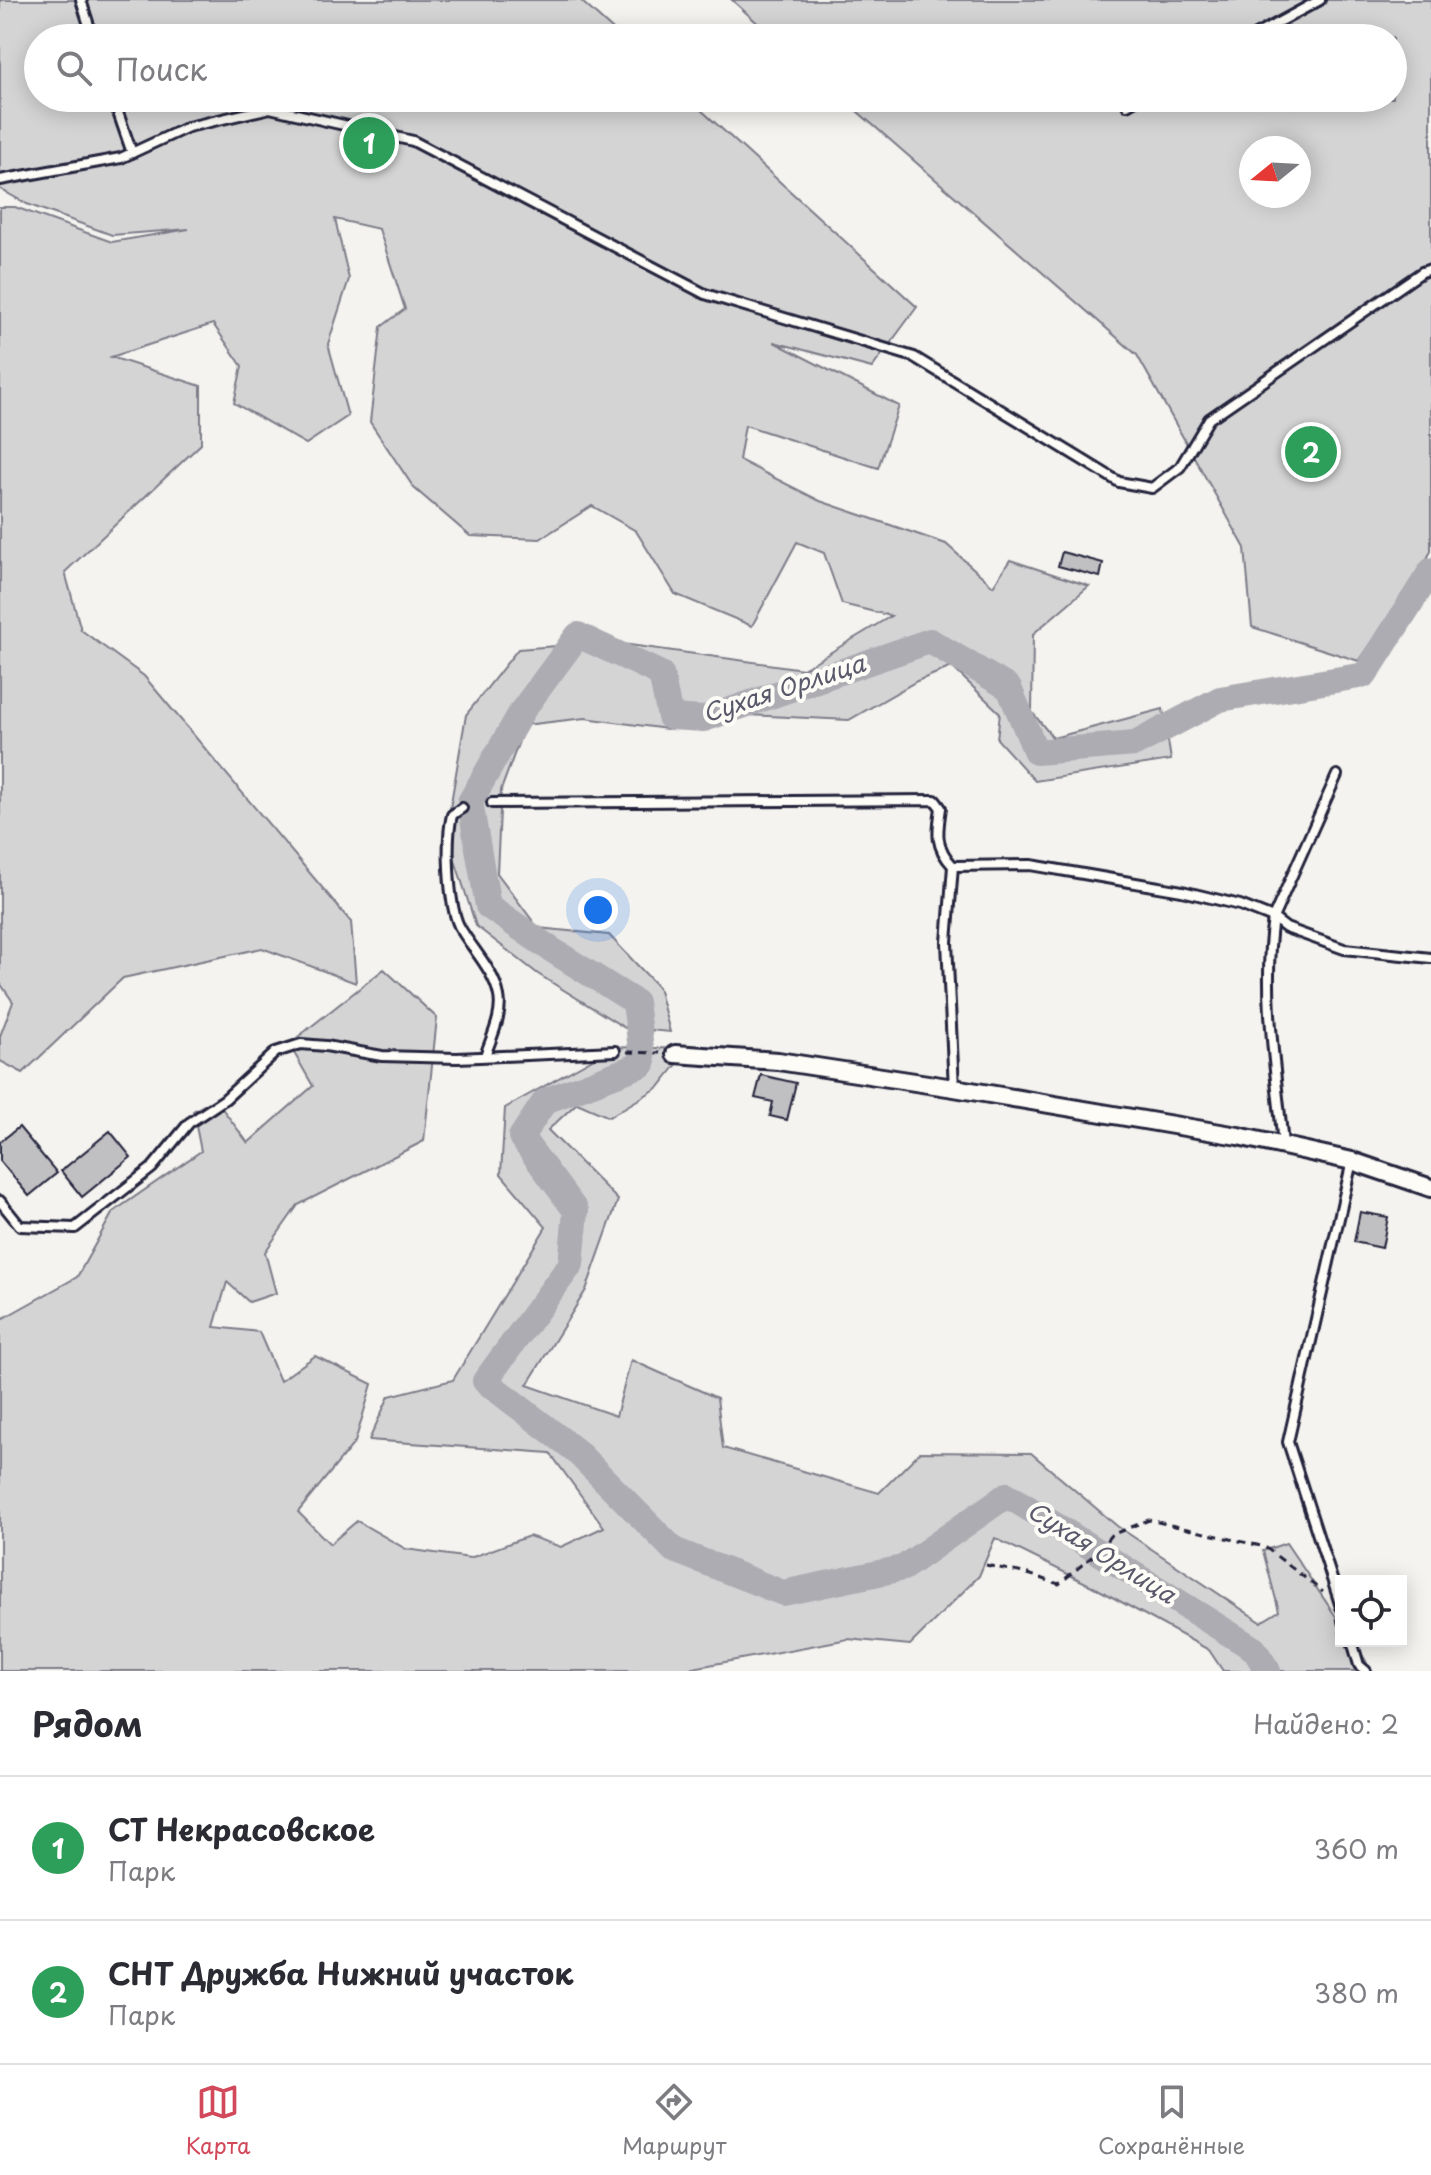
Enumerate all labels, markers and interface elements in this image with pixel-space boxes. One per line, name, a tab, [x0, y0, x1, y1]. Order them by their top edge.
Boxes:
search box	[24, 24, 1407, 112]
icon: search	[52, 46, 96, 90]
text: Поиск	[116, 46, 207, 91]
pin: 1	[343, 113, 395, 173]
north arrow	[1239, 136, 1311, 208]
pin: 2	[1285, 422, 1337, 482]
water label: Сухая Орлица	[697, 644, 870, 730]
your location	[578, 890, 618, 930]
water label: Сухая Орлица	[1021, 1491, 1184, 1612]
map controls	[1335, 1575, 1407, 1647]
button: locate	[1335, 1575, 1407, 1647]
text: Рядом	[32, 1697, 143, 1749]
text: Найдено: 2	[1253, 1704, 1399, 1743]
text: СТ Некрасовское	[108, 1806, 375, 1851]
text: 1	[52, 1829, 64, 1868]
text: 360 m	[1314, 1829, 1399, 1868]
text: Парк	[108, 1851, 175, 1890]
text: СНТ Дружба Нижний участок	[108, 1950, 573, 1995]
text: 2	[49, 1973, 67, 2012]
text: 380 m	[1314, 1973, 1399, 2012]
text: Парк	[108, 1995, 175, 2034]
tab: Карта	[186, 2080, 250, 2161]
tab: Маршрут	[622, 2080, 726, 2161]
tab: Сохранённые	[1098, 2080, 1245, 2161]

